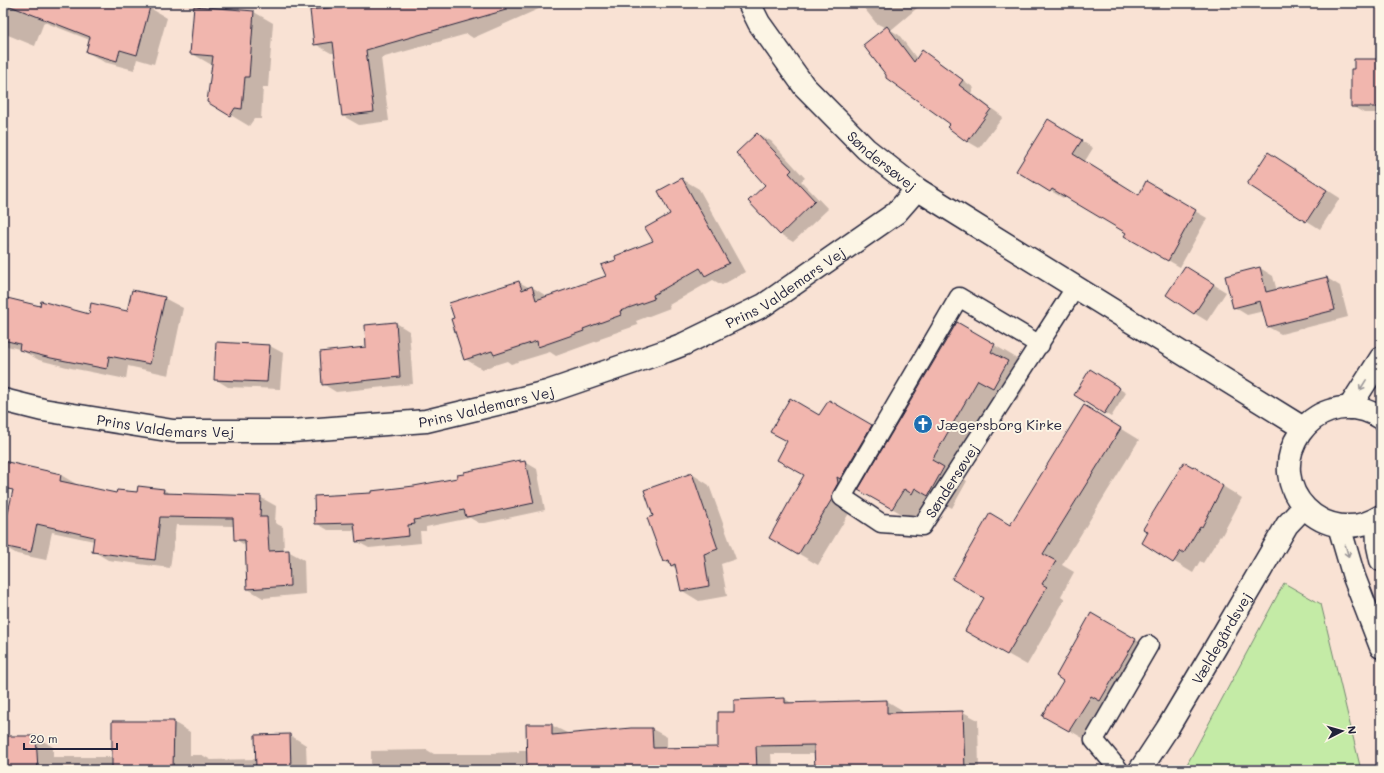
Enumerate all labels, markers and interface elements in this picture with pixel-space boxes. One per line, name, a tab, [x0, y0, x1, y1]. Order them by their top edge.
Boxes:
street label: Søndersøvej	[843, 126, 921, 195]
street label: Prins Valdemars Vej	[722, 242, 848, 332]
one-way arrow	[1359, 379, 1367, 391]
street label: Prins Valdemars Vej	[418, 381, 556, 431]
street label: Prins Valdemars Vej	[95, 409, 234, 441]
church icon: Jægersborg Kirke	[912, 413, 934, 435]
place label: Jægersborg Kirke	[937, 415, 1062, 434]
street label: Søndersøvej	[920, 440, 982, 521]
one-way arrow	[1344, 545, 1351, 558]
street label: Vældegårdsvej	[1187, 589, 1255, 687]
north arrow	[1322, 711, 1362, 751]
scale bar	[24, 725, 117, 751]
text: N	[1345, 725, 1360, 735]
text: 20 m	[30, 730, 58, 746]

